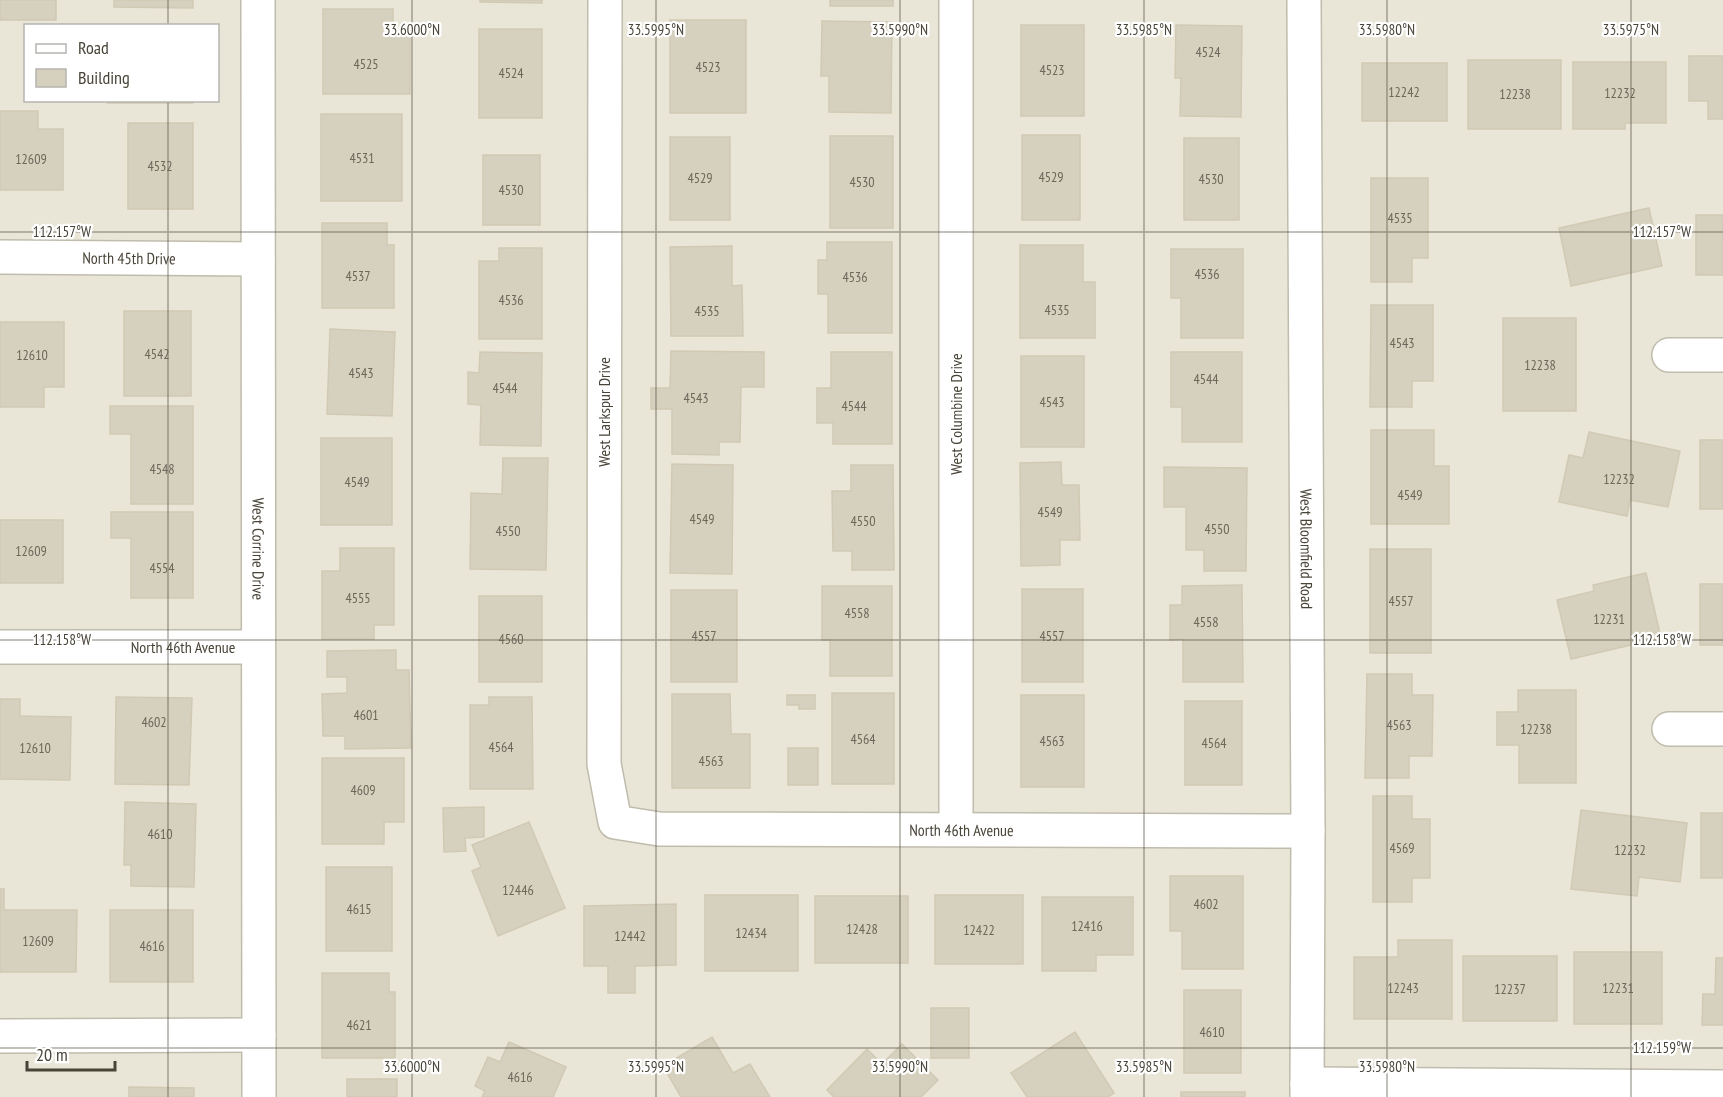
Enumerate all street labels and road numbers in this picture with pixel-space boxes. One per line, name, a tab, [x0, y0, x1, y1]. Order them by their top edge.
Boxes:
street label: North 45th Drive	[82, 248, 176, 268]
street label: West Columbine Drive	[946, 353, 966, 475]
street label: West Larkspur Drive	[594, 357, 614, 467]
street label: West Bloomfield Road	[1296, 489, 1317, 609]
street label: West Corrine Drive	[248, 498, 269, 600]
street label: North 46th Avenue	[131, 637, 235, 657]
street label: North 46th Avenue	[909, 820, 1014, 840]

